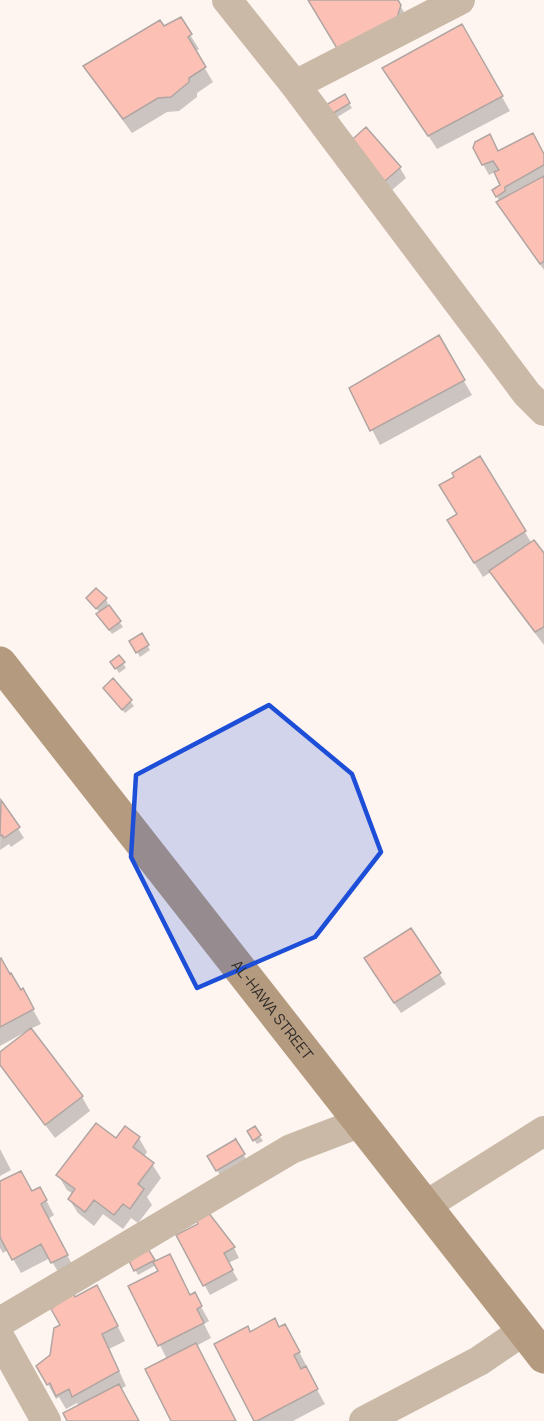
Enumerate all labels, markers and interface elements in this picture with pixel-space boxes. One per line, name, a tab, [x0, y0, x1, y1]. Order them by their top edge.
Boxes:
street label: AL-HAWA STREET	[227, 955, 318, 1064]

